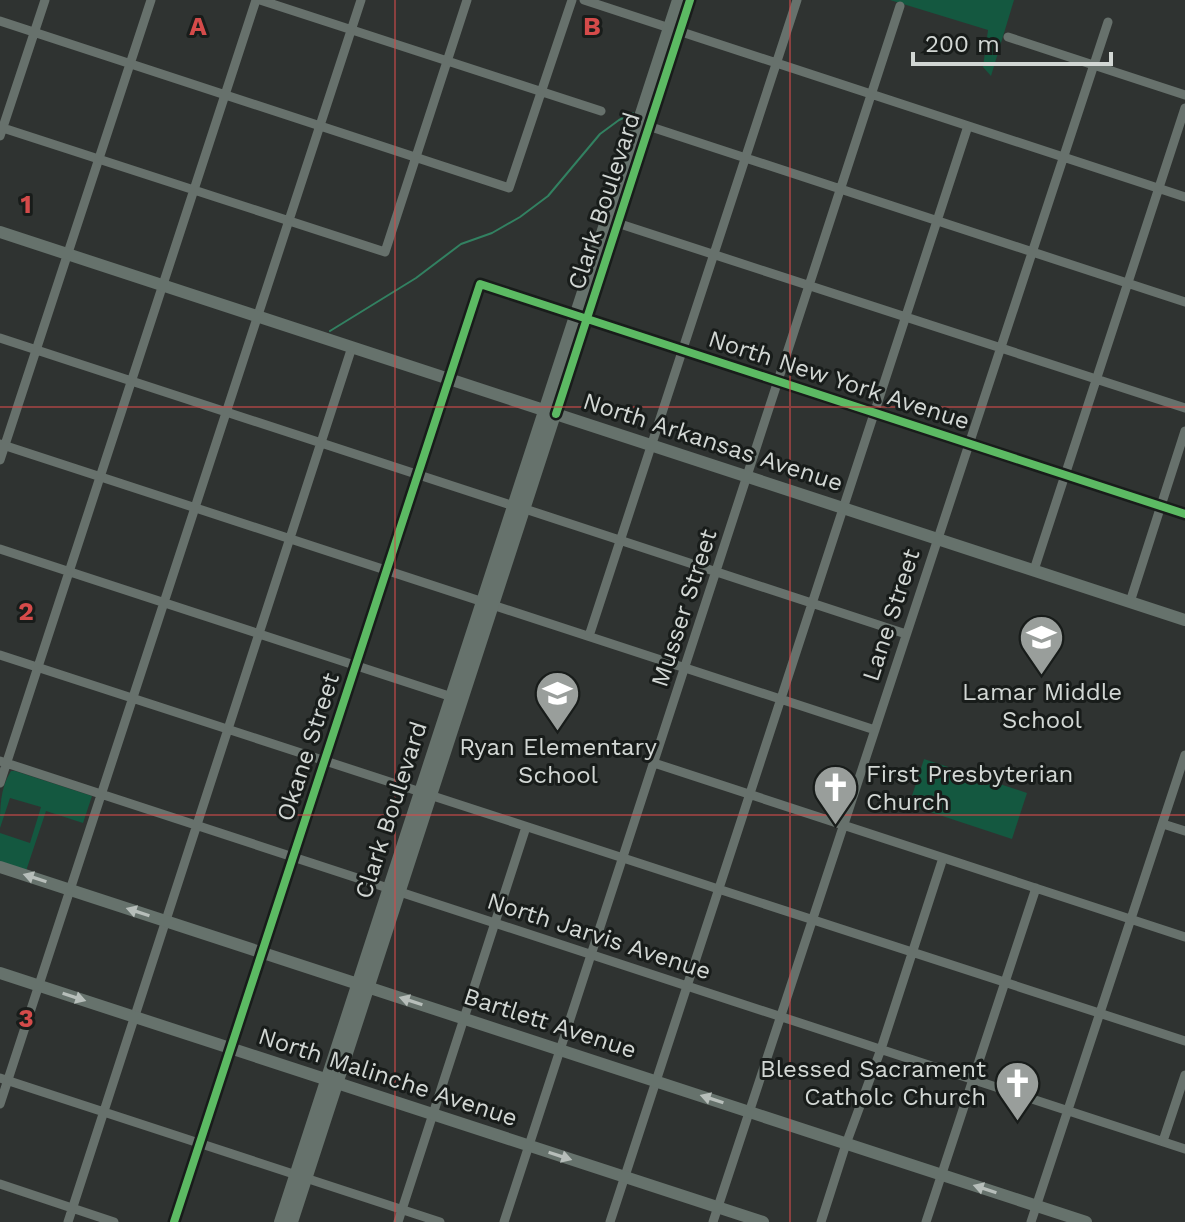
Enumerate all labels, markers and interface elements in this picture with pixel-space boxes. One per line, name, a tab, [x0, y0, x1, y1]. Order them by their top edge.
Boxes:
text: A	[189, 11, 207, 41]
text: B	[583, 11, 601, 41]
scale bar	[913, 16, 1111, 66]
text: 200 m	[925, 30, 1000, 58]
street label: Clark Boulevard	[562, 109, 646, 293]
text: 1	[20, 189, 32, 219]
street label: North New York Avenue	[705, 324, 973, 436]
street label: North Arkansas Avenue	[580, 387, 846, 497]
street label: Musser Street	[645, 526, 723, 690]
street label: Lane Street	[857, 545, 925, 685]
text: 2	[18, 596, 34, 626]
school or university icon: Lamar Middle School	[1018, 614, 1066, 677]
street label: Okane Street	[271, 669, 345, 825]
school or university icon: Ryan Elementary School	[534, 669, 582, 732]
place label: Lamar Middle School	[962, 678, 1122, 734]
street label: Clark Boulevard	[349, 718, 433, 902]
place label: Ryan Elementary School	[459, 733, 657, 789]
place label: First Presbyterian Church	[866, 760, 1073, 816]
church icon: First Presbyterian Church	[811, 764, 859, 827]
one-way arrow	[23, 872, 47, 884]
street label: North Jarvis Avenue	[484, 887, 714, 985]
one-way arrow	[125, 905, 149, 917]
street label: Bartlett Avenue	[460, 982, 640, 1064]
one-way arrow	[62, 991, 86, 1004]
one-way arrow	[399, 995, 423, 1007]
text: 3	[18, 1003, 34, 1033]
street label: North Malinche Avenue	[255, 1022, 521, 1132]
place label: Blessed Sacrament Catholc Church	[760, 1055, 986, 1111]
church icon: Blessed Sacrament Catholc Church	[993, 1059, 1041, 1122]
one-way arrow	[699, 1093, 723, 1105]
one-way arrow	[549, 1150, 573, 1163]
one-way arrow	[973, 1182, 997, 1195]

